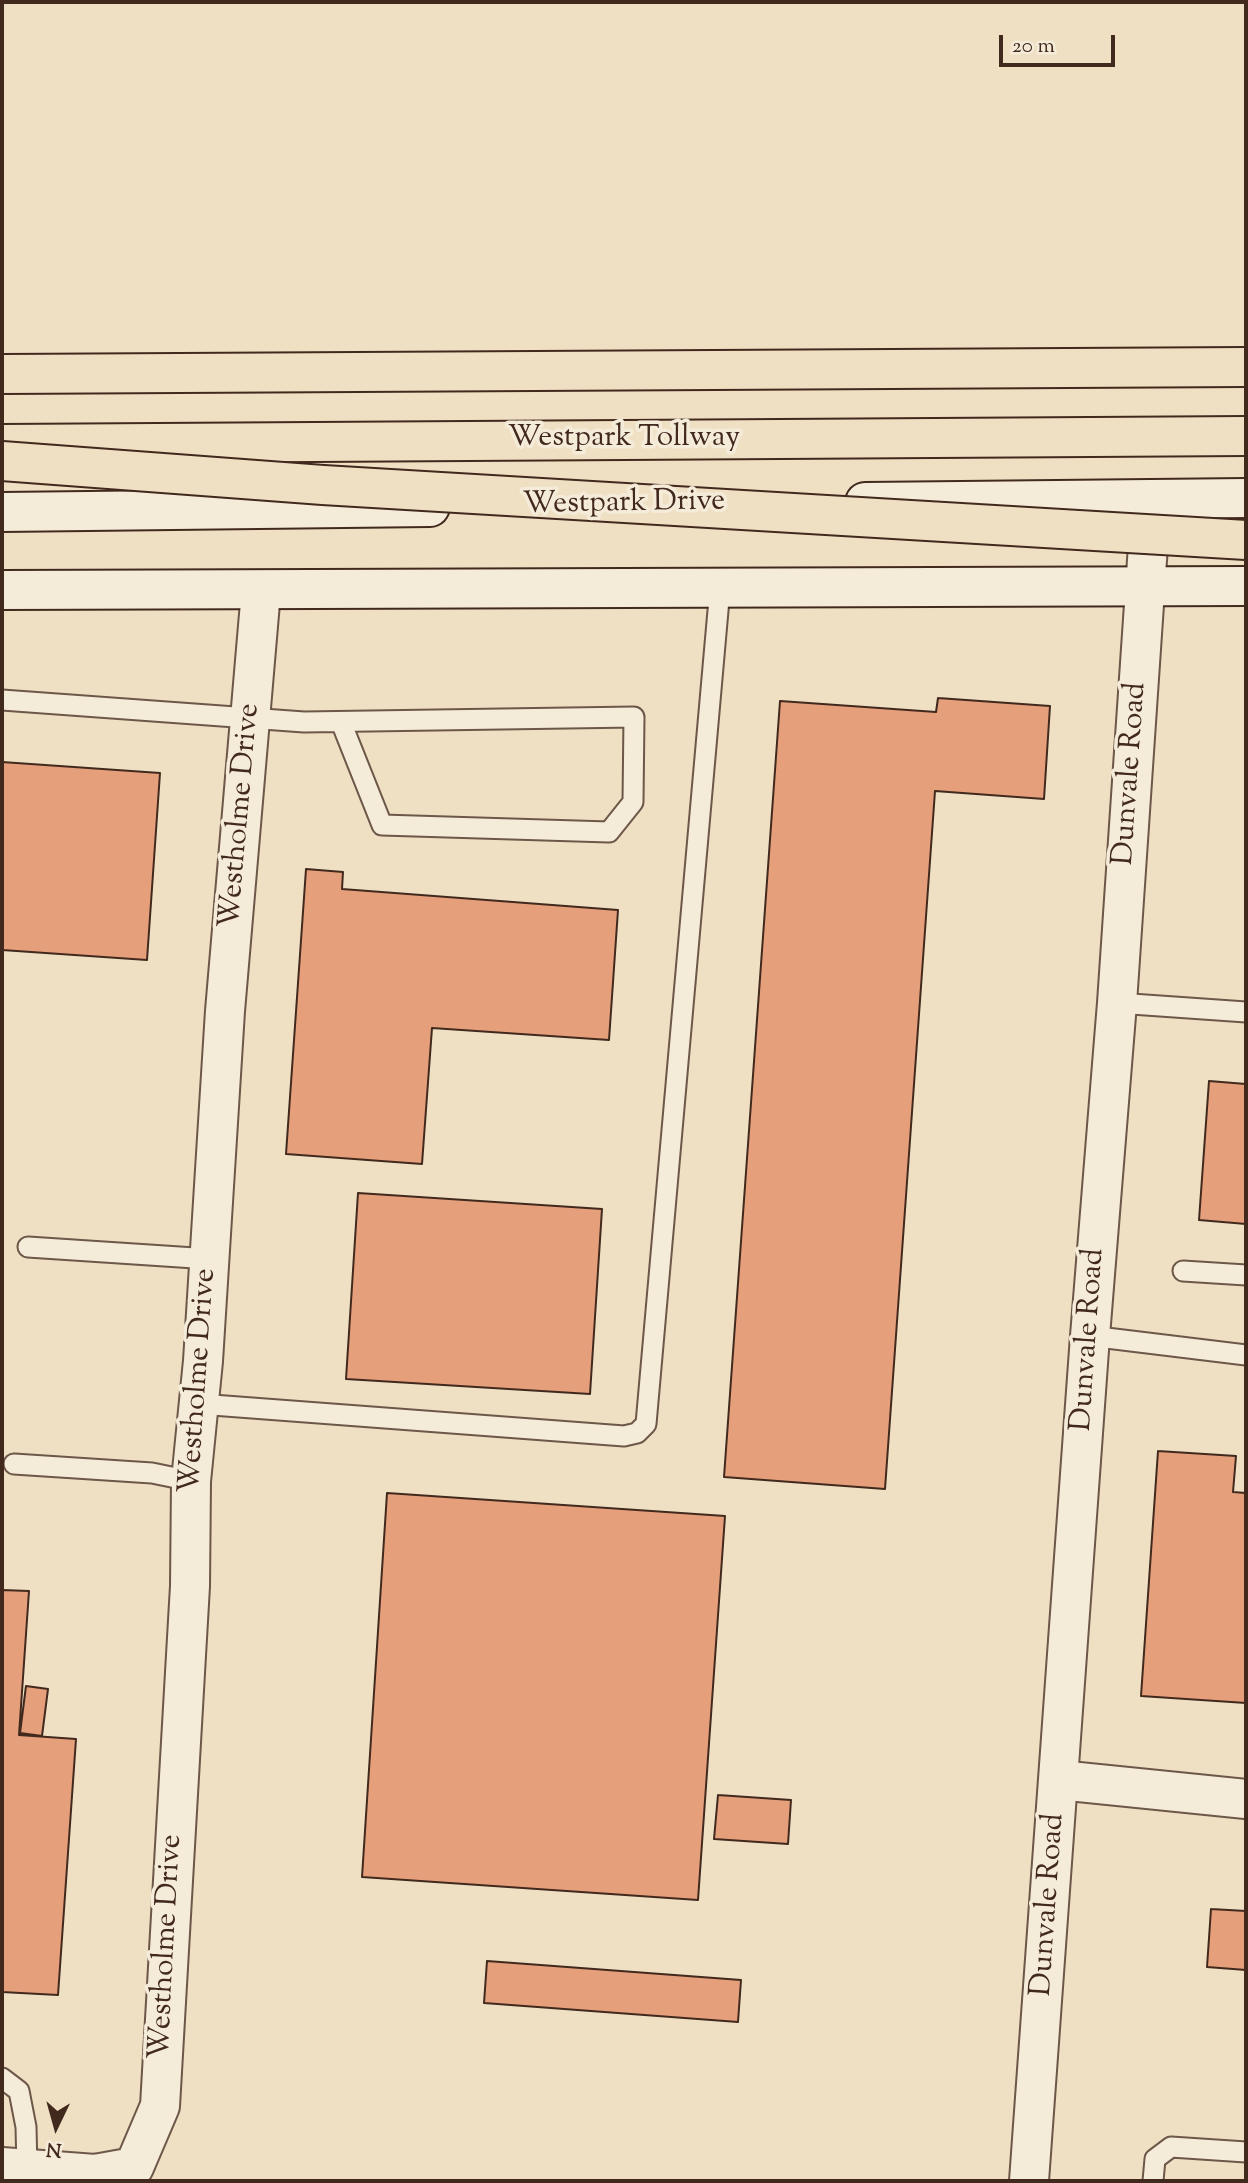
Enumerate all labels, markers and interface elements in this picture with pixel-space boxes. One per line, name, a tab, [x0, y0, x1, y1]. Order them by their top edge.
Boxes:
scale bar	[1003, 21, 1118, 65]
text: 20 m	[1012, 32, 1055, 62]
street label: Westpark Tollway	[508, 422, 740, 458]
street label: Westpark Drive	[522, 485, 726, 525]
street label: Dunvale Road	[1108, 681, 1156, 867]
street label: Westholme Drive	[214, 702, 270, 930]
street label: Dunvale Road	[1066, 1247, 1114, 1433]
street label: Westholme Drive	[174, 1267, 226, 1495]
street label: Dunvale Road	[1026, 1812, 1074, 1998]
street label: Westholme Drive	[144, 1834, 192, 2060]
north arrow	[21, 2092, 91, 2162]
text: N	[45, 2134, 63, 2163]

